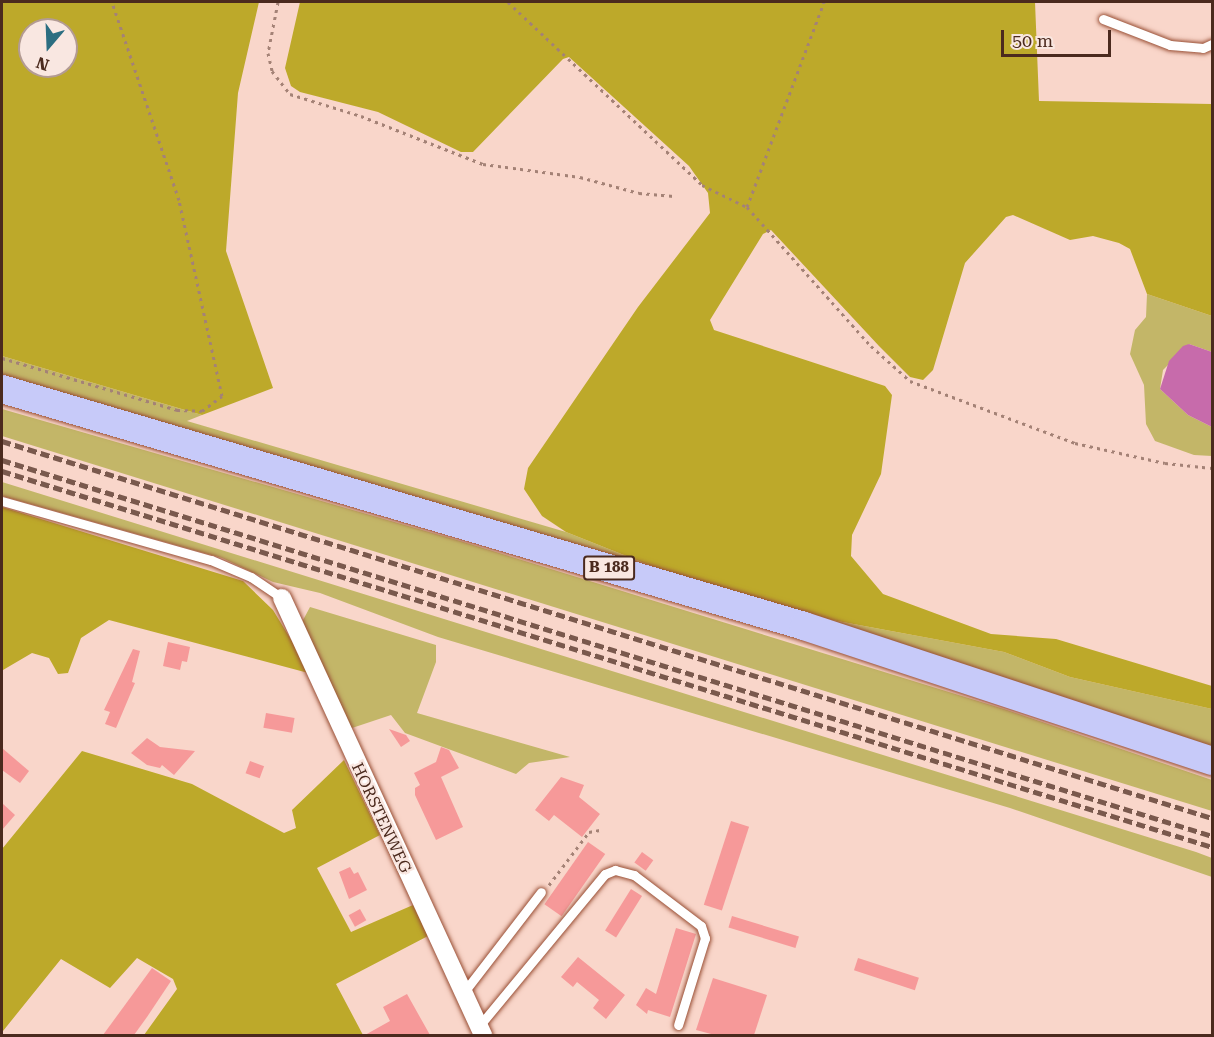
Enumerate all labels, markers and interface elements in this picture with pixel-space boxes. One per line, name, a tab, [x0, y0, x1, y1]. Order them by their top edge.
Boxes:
north arrow	[18, 18, 78, 78]
scale bar	[1004, 18, 1114, 56]
text: 50 m	[1012, 30, 1053, 51]
text: N	[34, 53, 52, 75]
road number: B 188	[582, 556, 636, 580]
street label: HORSTENWEG	[347, 760, 415, 876]

